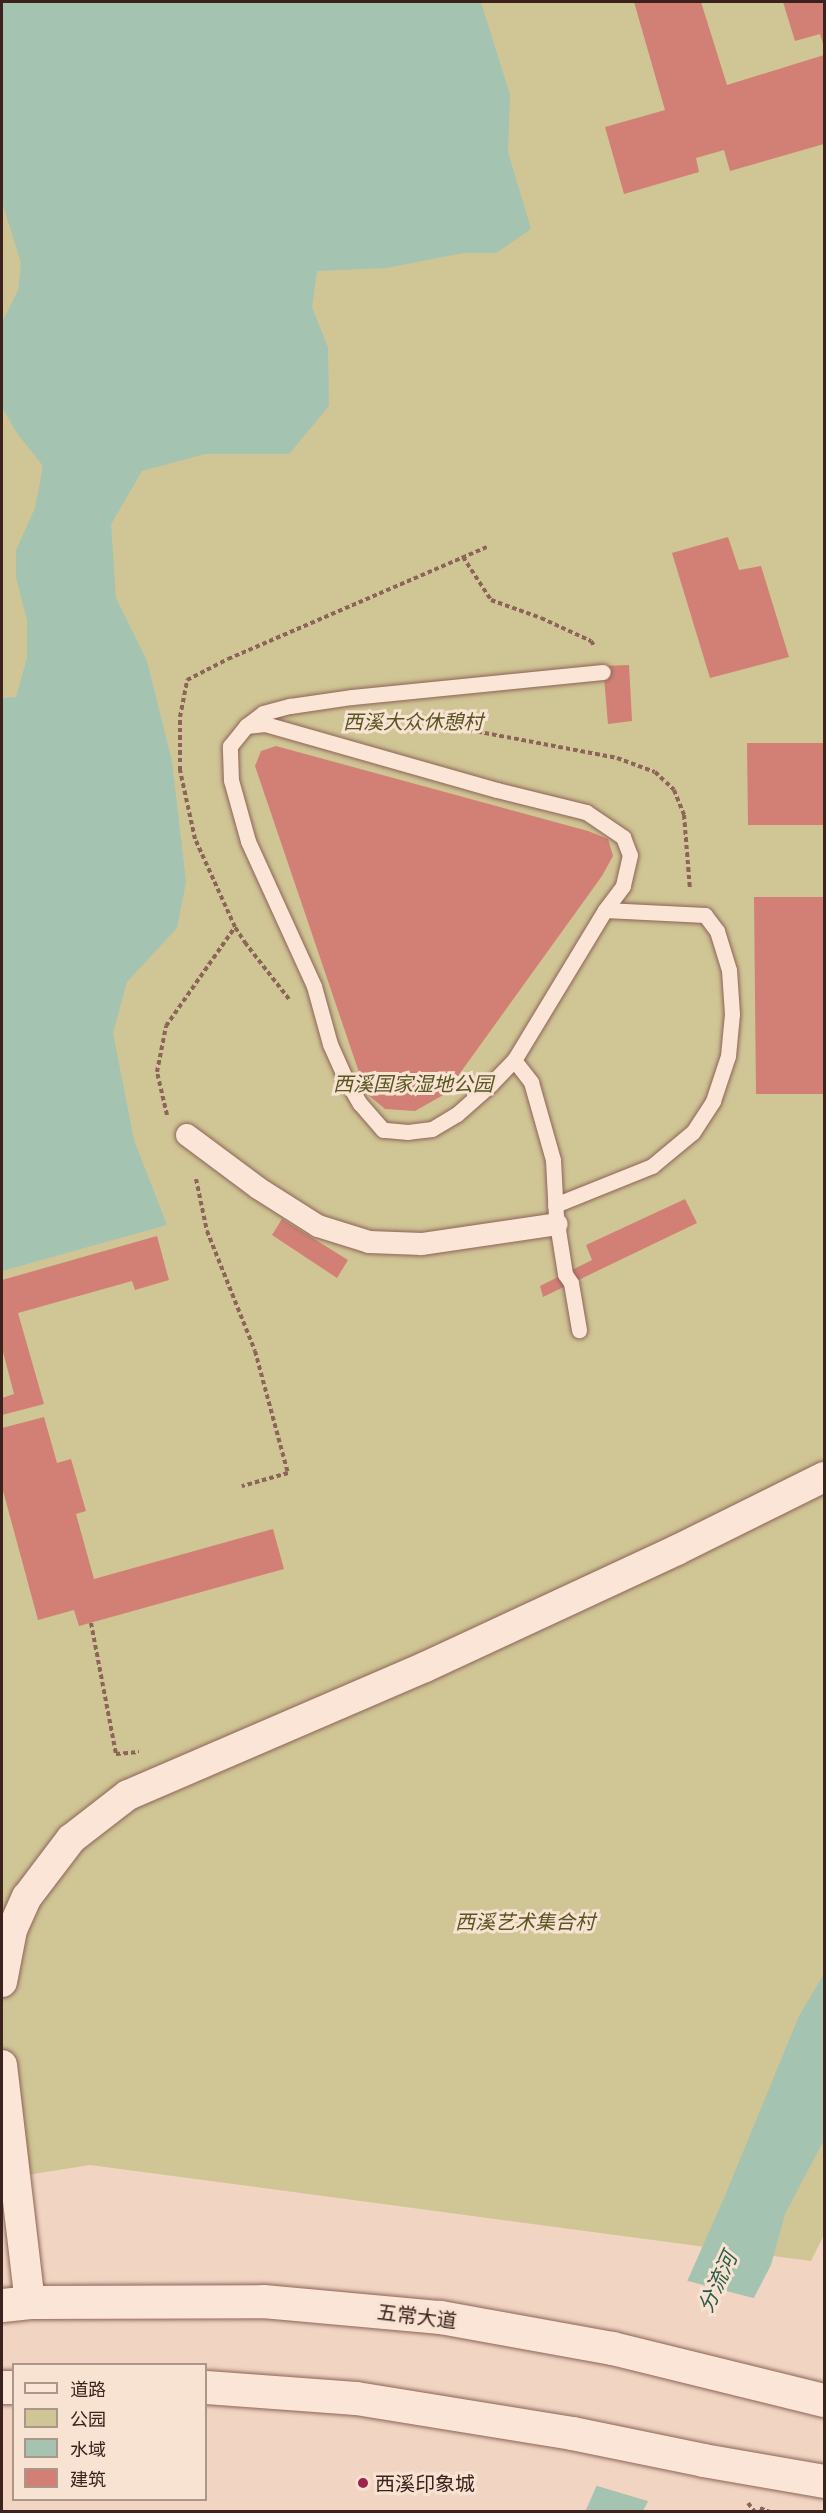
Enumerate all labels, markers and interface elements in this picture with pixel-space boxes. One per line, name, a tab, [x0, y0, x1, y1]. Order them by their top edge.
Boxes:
park label: 西溪大众休憩村	[343, 709, 483, 733]
park label: 西溪国家湿地公园	[333, 1071, 493, 1095]
park label: 西溪艺术集合村	[455, 1909, 595, 1933]
water label: 分流河	[692, 2248, 742, 2316]
street label: 五常大道	[376, 2299, 458, 2333]
legend	[12, 2363, 207, 2501]
text: 道路	[70, 2377, 106, 2401]
text: 公园	[70, 2407, 106, 2431]
text: 水域	[70, 2437, 106, 2461]
text: 建筑	[70, 2467, 106, 2491]
place label: 西溪印象城	[375, 2471, 475, 2495]
marker: 西溪印象城	[356, 2476, 370, 2490]

